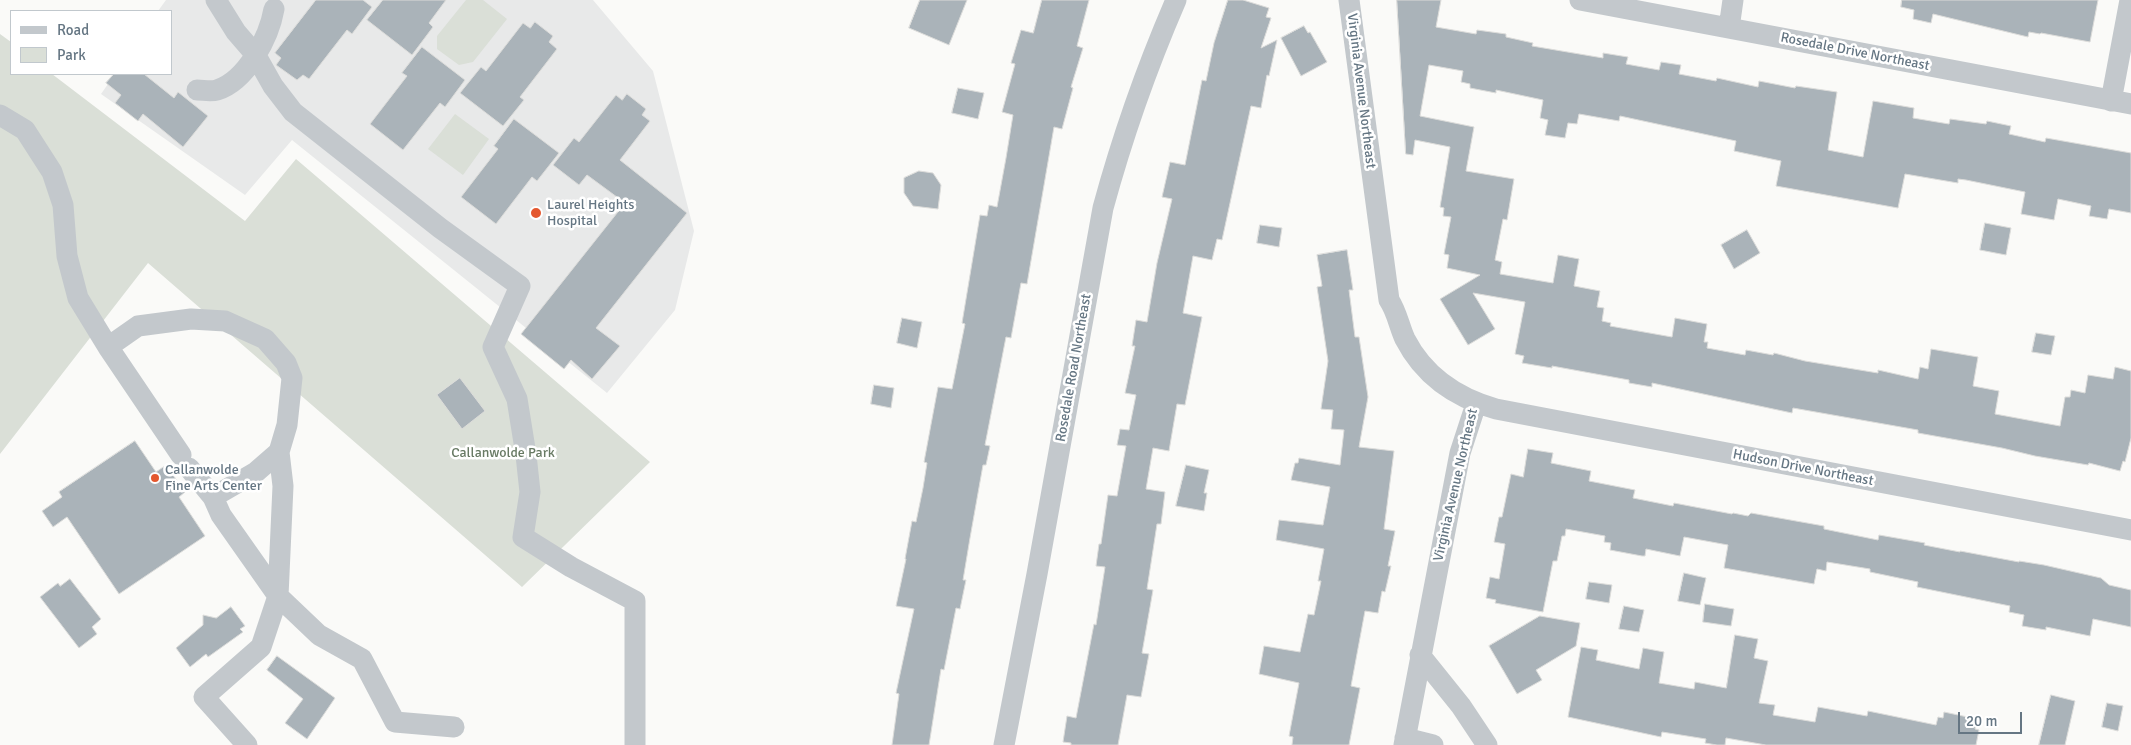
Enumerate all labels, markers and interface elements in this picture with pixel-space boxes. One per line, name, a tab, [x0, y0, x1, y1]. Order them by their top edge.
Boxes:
legend	[10, 10, 172, 75]
street label: Virginia Avenue Northeast	[1343, 12, 1379, 170]
text: Road	[57, 21, 89, 39]
street label: Rosedale Drive Northeast	[1779, 29, 1931, 75]
text: Park	[57, 46, 86, 64]
place label: Laurel Heights Hospital	[547, 197, 634, 230]
marker: Laurel Heights Hospital	[529, 206, 543, 220]
street label: Rosedale Road Northeast	[1053, 293, 1095, 443]
street label: Virginia Avenue Northeast	[1430, 407, 1482, 563]
park label: Callanwolde Park	[451, 445, 555, 461]
street label: Hudson Drive Northeast	[1731, 446, 1875, 490]
place label: Callanwolde Fine Arts Center	[165, 462, 262, 494]
marker: Callanwolde Fine Arts Center	[149, 472, 161, 484]
scale bar	[1961, 702, 2025, 734]
text: 20 m	[1966, 712, 1997, 730]

